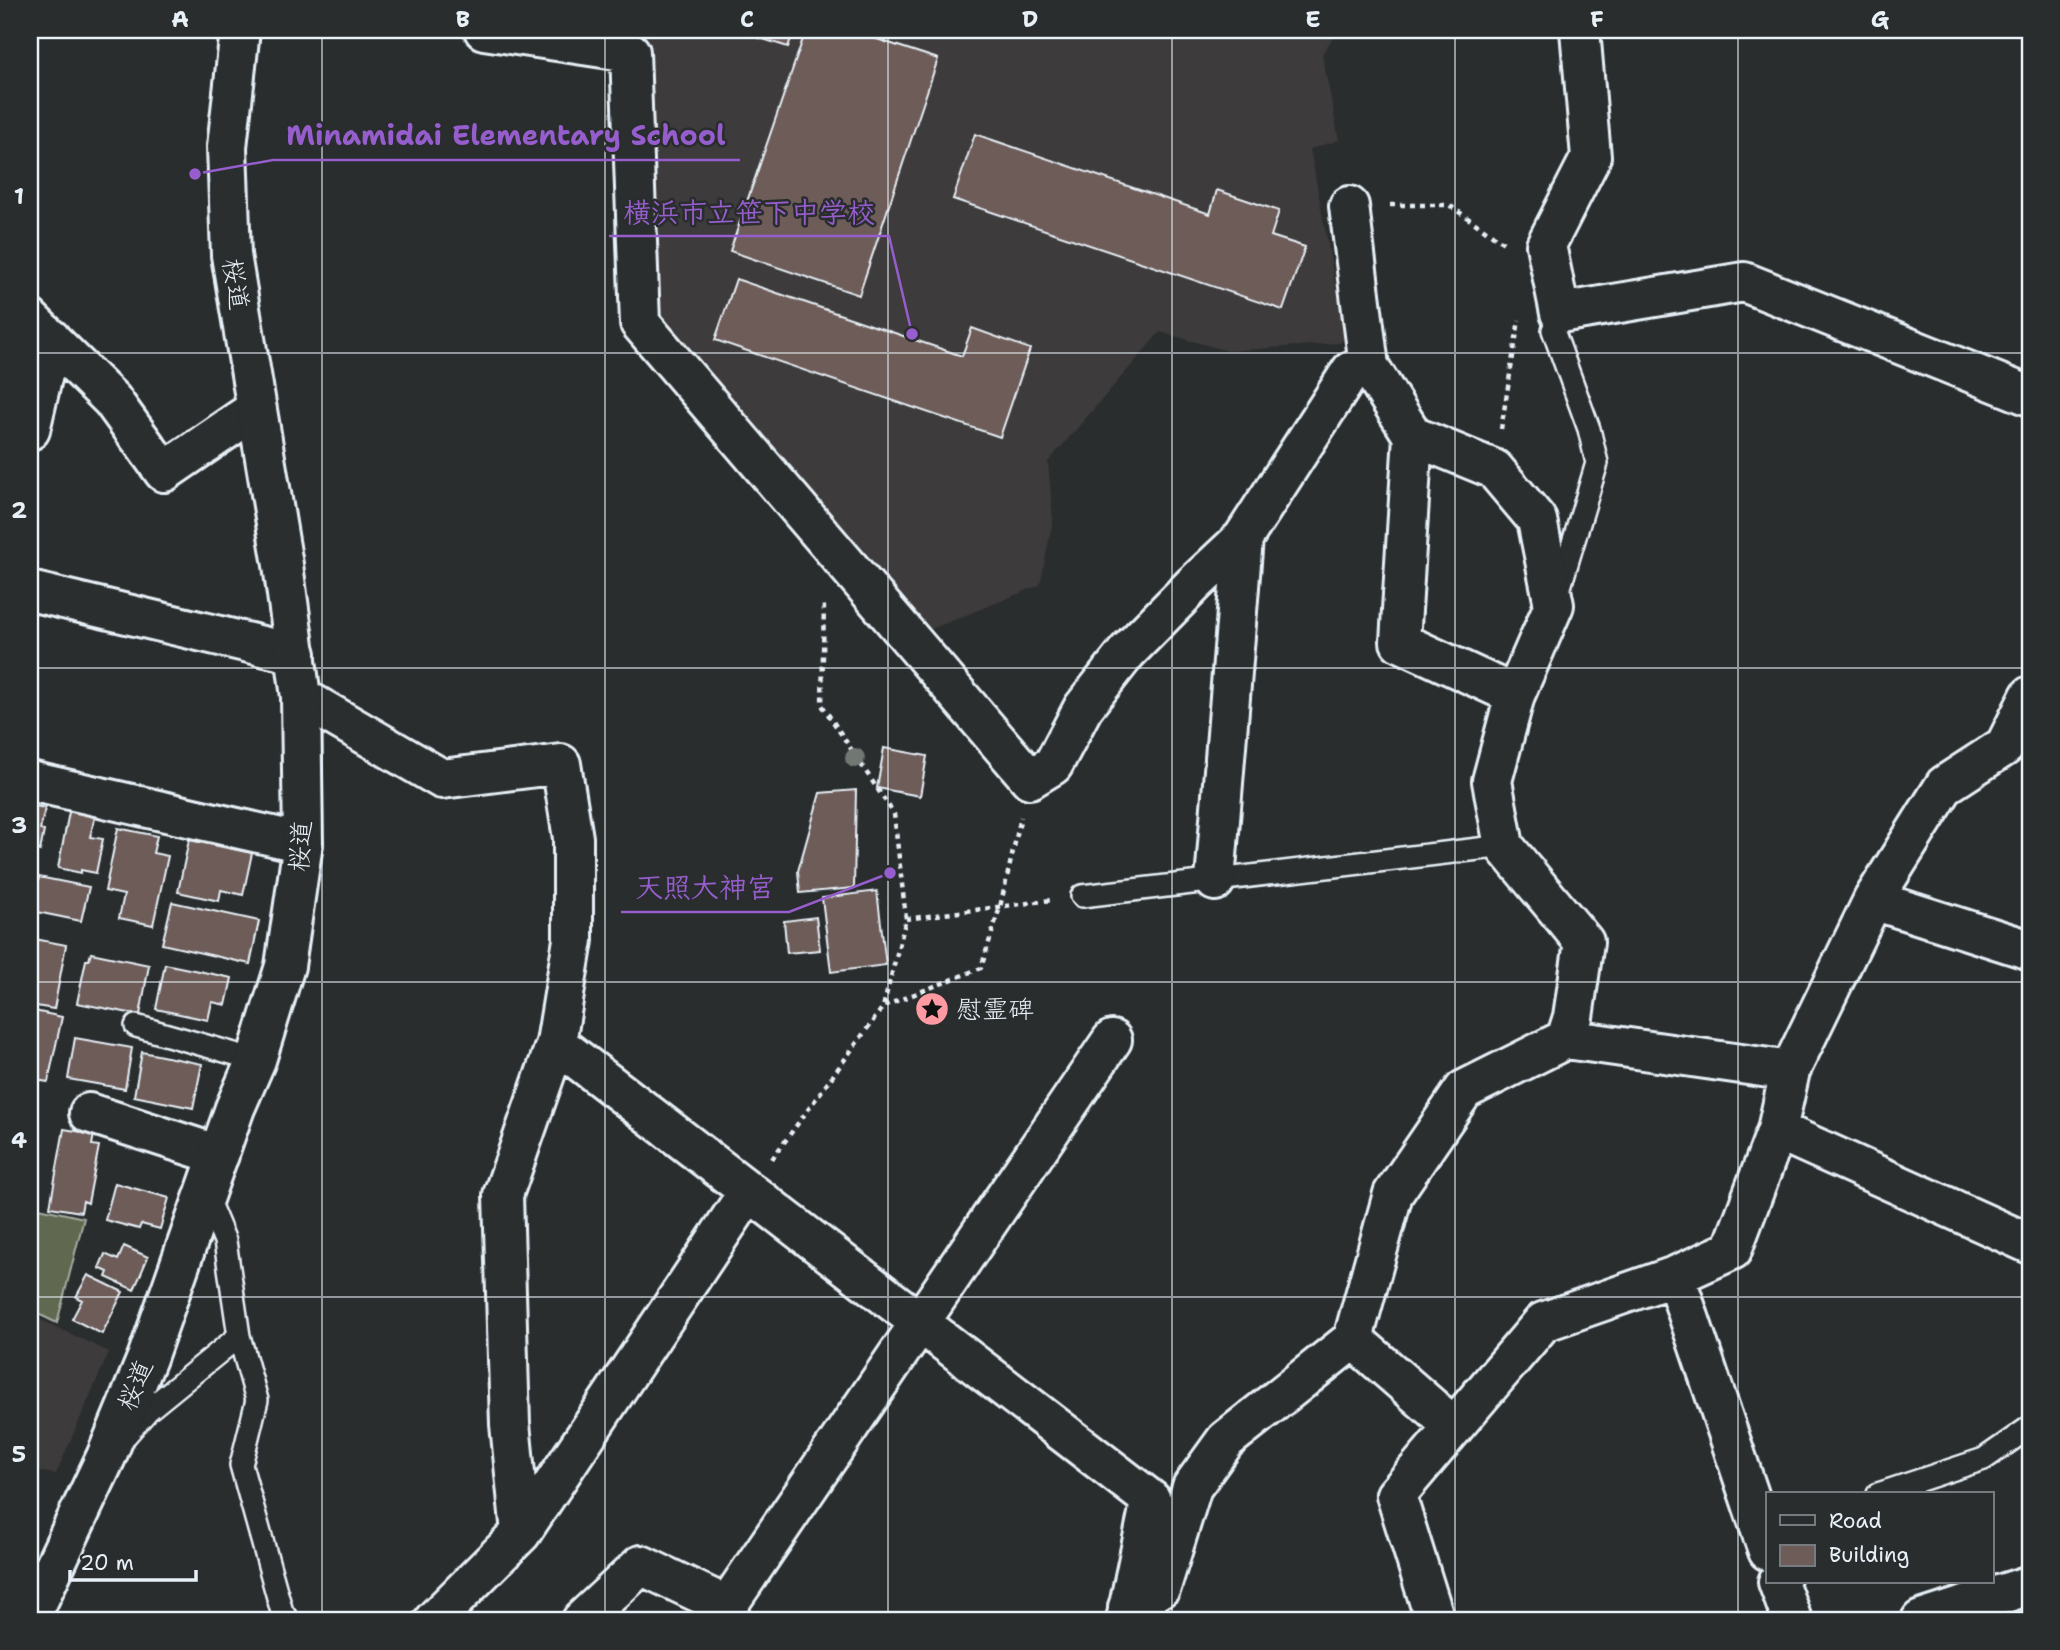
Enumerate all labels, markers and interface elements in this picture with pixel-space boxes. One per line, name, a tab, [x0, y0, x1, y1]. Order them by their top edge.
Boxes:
text: A	[171, 4, 189, 34]
text: B	[456, 4, 470, 34]
text: C	[740, 4, 754, 34]
text: D	[1022, 4, 1038, 34]
text: E	[1305, 4, 1321, 34]
text: F	[1590, 4, 1604, 34]
text: G	[1871, 4, 1890, 34]
callout: Minamidai Elementary School	[273, 111, 740, 160]
text: Minamidai Elementary School	[286, 116, 726, 154]
text: 1	[14, 181, 24, 211]
callout: 横浜市立笹下中学校	[609, 187, 889, 236]
text: 横浜市立笹下中学校	[623, 193, 875, 231]
street label: 桜道	[215, 255, 258, 312]
text: 2	[11, 495, 27, 525]
text: 3	[11, 810, 27, 840]
street label: 桜道	[280, 819, 319, 873]
callout: 天照大神宮	[621, 863, 789, 912]
text: 天照大神宮	[635, 868, 775, 906]
place icon: 慰霊碑	[913, 990, 951, 1028]
place label: 慰霊碑	[956, 991, 1034, 1026]
text: 4	[11, 1125, 27, 1155]
street label: 桜道	[109, 1354, 161, 1415]
text: 5	[12, 1439, 26, 1469]
legend	[1766, 1492, 1994, 1584]
text: Road	[1829, 1507, 1882, 1535]
scale bar	[70, 1538, 196, 1582]
text: Building	[1829, 1541, 1909, 1569]
text: 20 m	[80, 1549, 134, 1577]

